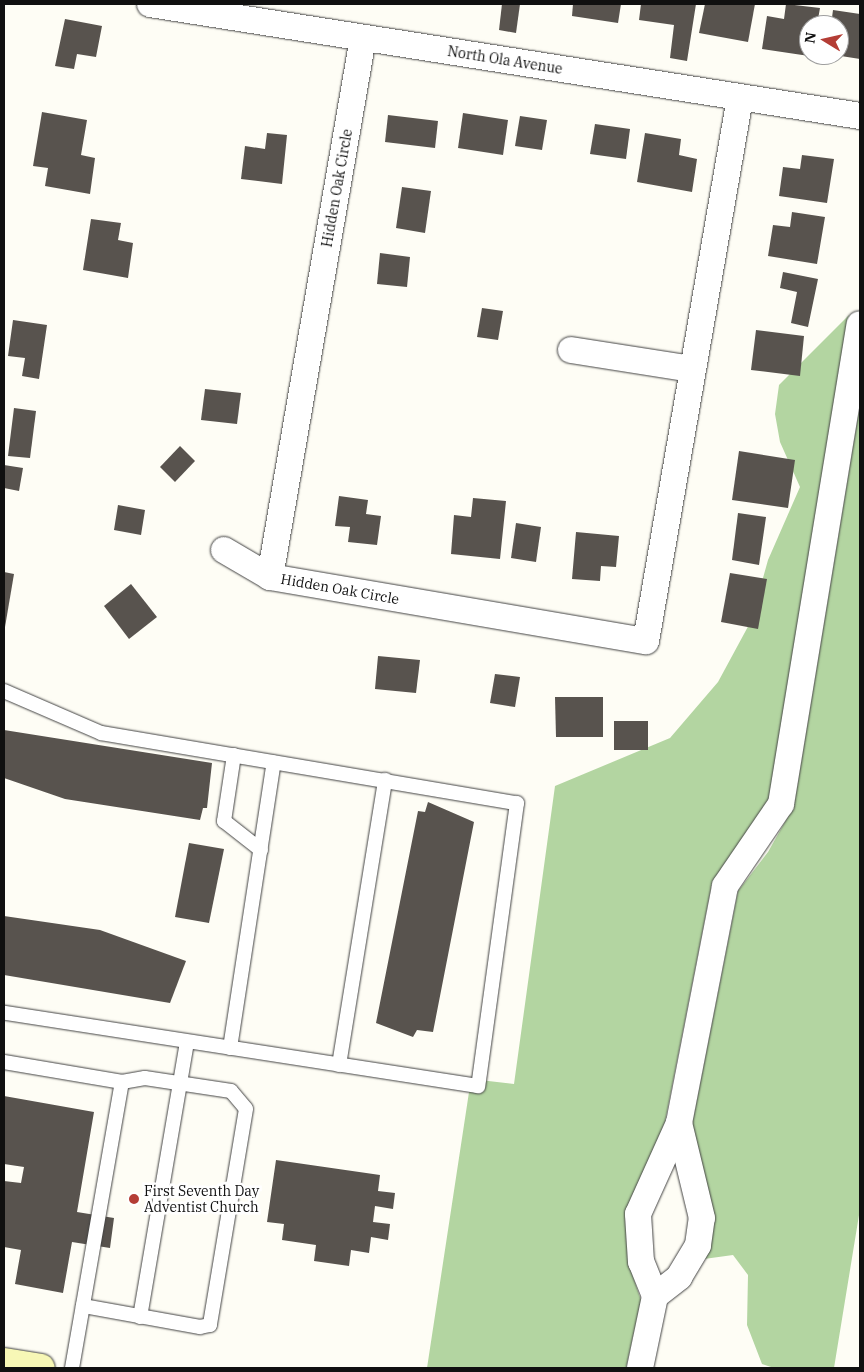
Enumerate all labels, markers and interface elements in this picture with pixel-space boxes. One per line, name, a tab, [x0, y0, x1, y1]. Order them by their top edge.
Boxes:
north arrow	[799, 15, 849, 65]
text: N	[800, 31, 820, 45]
street label: North Ola Avenue	[446, 43, 564, 77]
street label: Hidden Oak Circle	[318, 128, 356, 248]
street label: Hidden Oak Circle	[280, 570, 400, 608]
place label: First Seventh Day Adventist Church	[144, 1183, 259, 1216]
marker: First Seventh Day Adventist Church	[128, 1193, 140, 1205]

